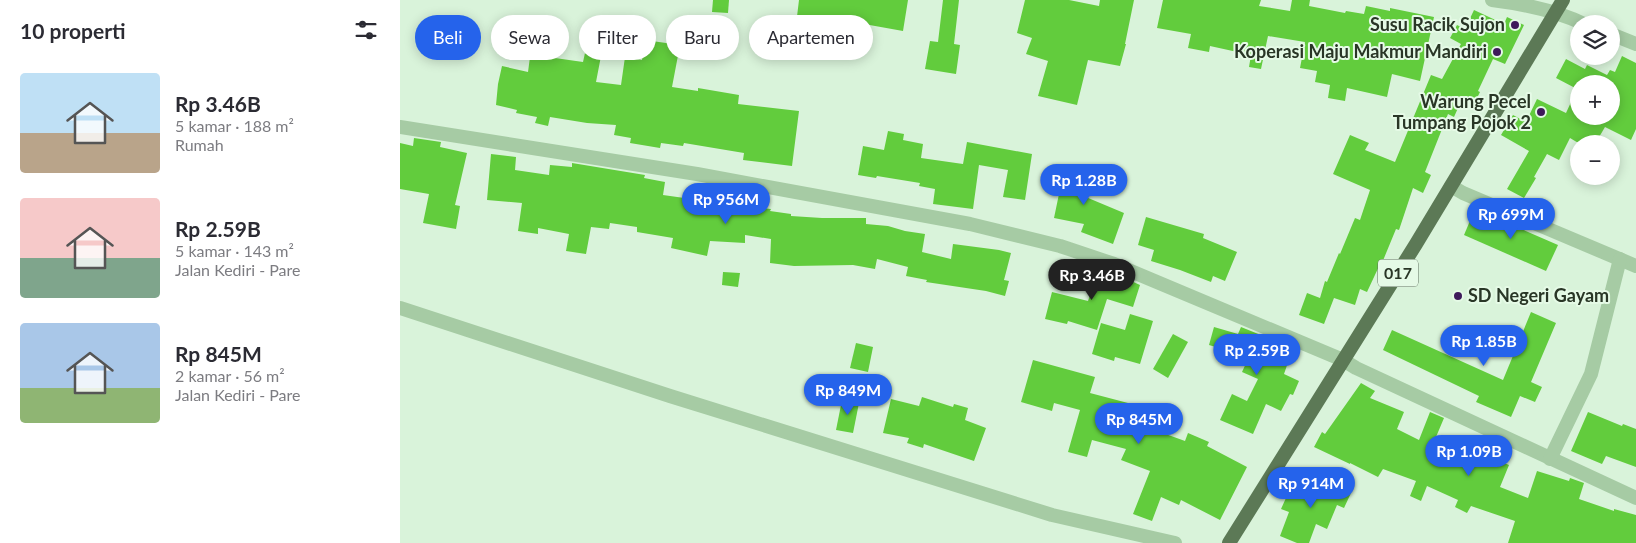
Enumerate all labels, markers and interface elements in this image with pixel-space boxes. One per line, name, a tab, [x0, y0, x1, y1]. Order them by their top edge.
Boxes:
place label: Susu Racik Sujon	[1370, 13, 1505, 35]
chip: Beli	[415, 15, 481, 60]
chip: Sewa	[491, 15, 569, 60]
chip: Filter	[579, 15, 656, 60]
chip: Baru	[666, 15, 739, 60]
chip: Apartemen	[749, 15, 873, 60]
map controls	[1570, 15, 1620, 185]
button: layers	[1570, 15, 1620, 65]
icon: filters	[352, 16, 380, 44]
text: 10 properti	[20, 18, 125, 43]
marker: Susu Racik Sujon	[1509, 19, 1521, 31]
place label: Koperasi Maju Makmur Mandiri	[1234, 40, 1487, 62]
marker: Koperasi Maju Makmur Mandiri	[1491, 46, 1503, 58]
button: +	[1570, 75, 1620, 125]
place label: Warung Pecel Tumpang Pojok 2	[1393, 90, 1531, 133]
text: Rp 3.46B	[175, 91, 261, 116]
icon: home	[60, 93, 120, 153]
marker: Warung Pecel Tumpang Pojok 2	[1535, 106, 1547, 118]
text: 5 kamar · 188 m²	[175, 116, 294, 135]
text: Rumah	[175, 135, 224, 154]
button: −	[1570, 135, 1620, 185]
pin: Rp 1.28B	[1032, 164, 1136, 206]
text: Rp 1.28B	[1051, 170, 1117, 189]
pin: Rp 956M	[680, 182, 772, 225]
text: Rp 956M	[693, 189, 759, 208]
pin: Rp 699M	[1465, 198, 1557, 240]
text: Rp 699M	[1478, 204, 1544, 223]
text: Rp 2.59B	[175, 216, 261, 241]
icon: home	[60, 218, 120, 278]
text: 5 kamar · 143 m²	[175, 241, 294, 260]
pin: Rp 3.46B	[1040, 258, 1144, 301]
text: Jalan Kediri - Pare	[175, 260, 300, 279]
road number: 017	[1378, 260, 1418, 286]
text: Rp 3.46B	[1059, 265, 1125, 284]
place label: SD Negeri Gayam	[1468, 284, 1609, 306]
marker: SD Negeri Gayam	[1452, 290, 1464, 302]
pin: Rp 1.85B	[1432, 324, 1536, 367]
text: Rp 1.85B	[1451, 331, 1517, 350]
pin: Rp 2.59B	[1205, 334, 1309, 376]
text: Rp 2.59B	[1224, 340, 1290, 359]
text: Rp 845M	[175, 341, 262, 366]
icon: home	[60, 343, 120, 403]
text: 2 kamar · 56 m²	[175, 366, 285, 385]
pin: Rp 849M	[802, 374, 894, 416]
text: Rp 849M	[815, 380, 881, 399]
text: Jalan Kediri - Pare	[175, 385, 300, 404]
pin: Rp 845M	[1093, 402, 1185, 445]
text: Rp 845M	[1106, 409, 1172, 428]
pin: Rp 1.09B	[1417, 434, 1521, 477]
text: Rp 1.09B	[1436, 441, 1502, 460]
pin: Rp 914M	[1265, 466, 1357, 509]
text: Rp 914M	[1278, 473, 1344, 492]

